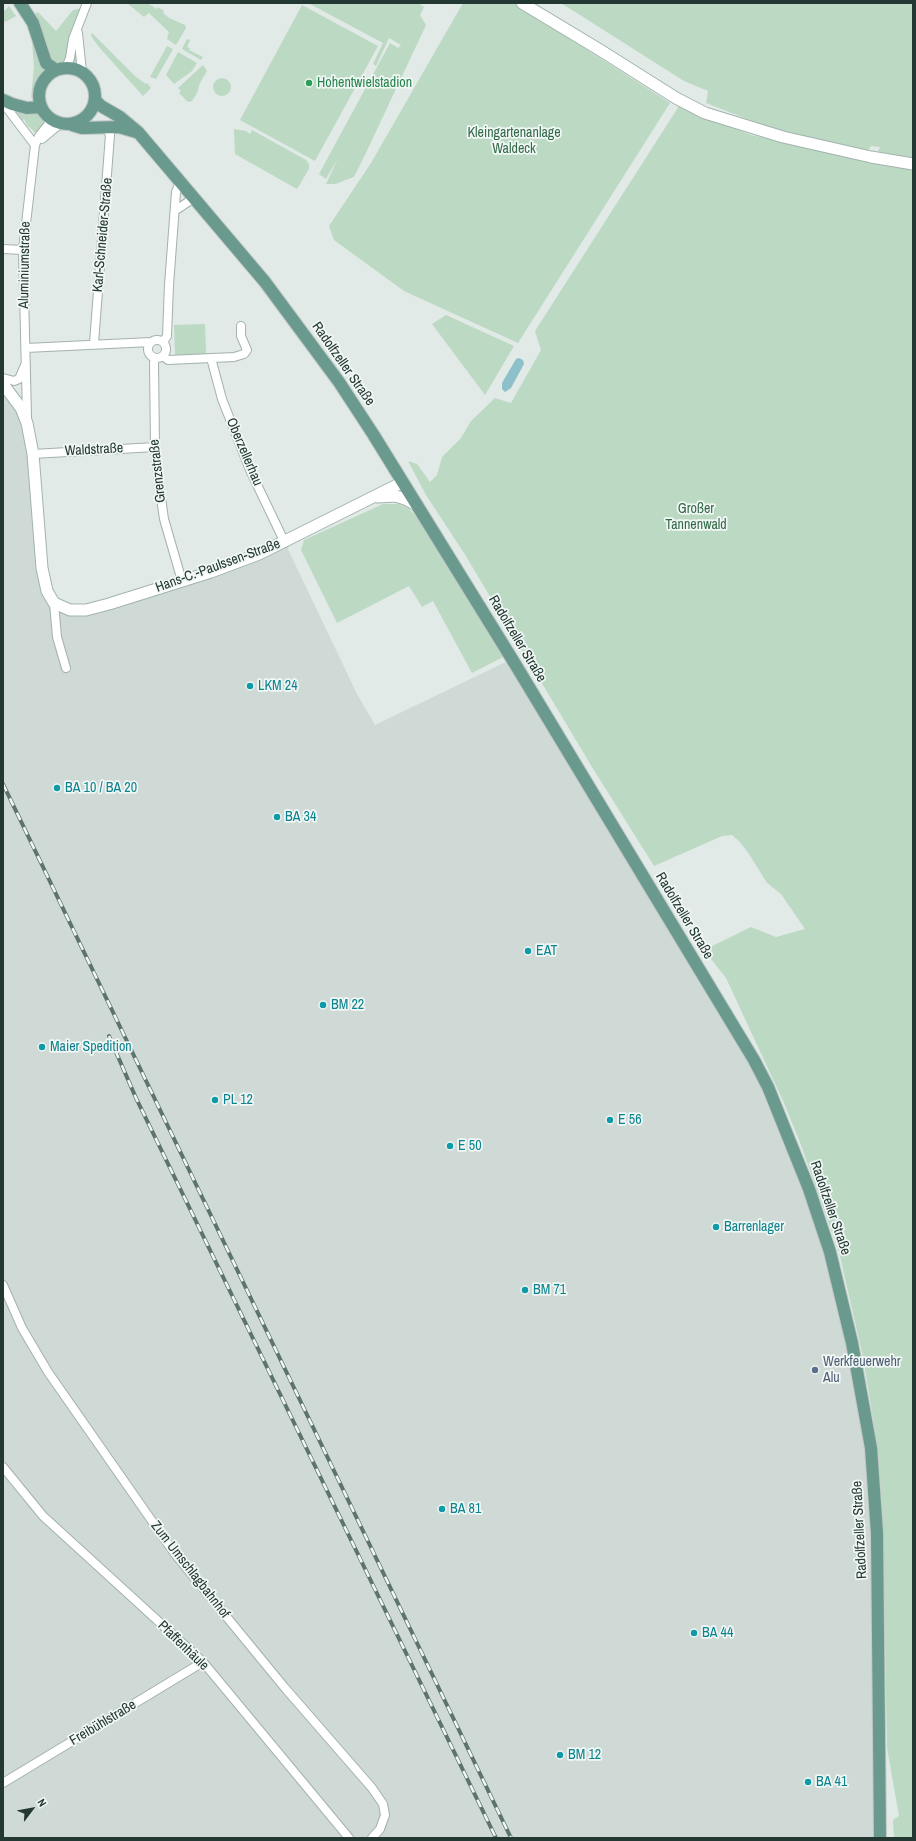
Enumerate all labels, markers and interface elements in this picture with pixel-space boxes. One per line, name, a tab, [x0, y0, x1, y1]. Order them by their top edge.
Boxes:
place label: Hohentwielstadion	[317, 75, 412, 91]
marker: Hohentwielstadion	[304, 78, 314, 88]
park label: Kleingartenanlage Waldeck	[467, 125, 561, 158]
street label: Karl-Schneider-Straße	[90, 177, 116, 293]
street label: Aluminiumstraße	[16, 221, 34, 309]
street label: Radolfzeller Straße	[308, 319, 378, 409]
street label: Oberzellerhau	[222, 416, 266, 488]
street label: Grenzstraße	[146, 438, 170, 504]
street label: Waldstraße	[64, 440, 124, 460]
park label: Großer Tannenwald	[665, 501, 727, 534]
street label: Hans-C.-Paulssen-Straße	[153, 536, 283, 596]
street label: Radolfzeller Straße	[484, 593, 550, 685]
place label: LKM 24	[258, 678, 298, 694]
marker: LKM 24	[245, 681, 255, 691]
place label: BA 10 / BA 20	[65, 780, 137, 796]
marker: BA 10 / BA 20	[52, 783, 62, 793]
place label: BA 34	[285, 809, 316, 825]
marker: BA 34	[272, 812, 282, 822]
street label: Radolfzeller Straße	[651, 870, 717, 962]
place label: EAT	[536, 943, 557, 959]
marker: EAT	[523, 946, 533, 956]
place label: BM 22	[331, 997, 364, 1013]
marker: BM 22	[318, 1000, 328, 1010]
place label: Maier Spedition	[50, 1039, 132, 1055]
marker: Maier Spedition	[37, 1042, 47, 1052]
place label: PL 12	[223, 1092, 253, 1108]
marker: PL 12	[210, 1095, 220, 1105]
place label: E 56	[618, 1112, 642, 1128]
marker: E 56	[605, 1115, 615, 1125]
place label: E 50	[458, 1138, 482, 1154]
marker: E 50	[445, 1141, 455, 1151]
street label: Radolfzeller Straße	[806, 1159, 854, 1257]
place label: Barrenlager	[724, 1219, 784, 1235]
marker: Barrenlager	[711, 1222, 721, 1232]
place label: BM 71	[533, 1282, 566, 1298]
marker: BM 71	[520, 1285, 530, 1295]
place label: Werkfeuerwehr Alu	[823, 1354, 901, 1386]
marker: Werkfeuerwehr Alu	[810, 1365, 820, 1375]
street label: Radolfzeller Straße	[849, 1481, 871, 1579]
place label: BA 81	[450, 1501, 481, 1517]
marker: BA 81	[437, 1504, 447, 1514]
street label: Zum Umschlagbahnhof	[147, 1518, 233, 1622]
street label: Pfaffenhäule	[154, 1618, 212, 1674]
place label: BA 44	[702, 1625, 733, 1641]
marker: BA 44	[689, 1628, 699, 1638]
street label: Freibühlstraße	[67, 1697, 139, 1749]
place label: BM 12	[568, 1747, 601, 1763]
marker: BM 12	[555, 1750, 565, 1760]
place label: BA 41	[816, 1774, 847, 1790]
marker: BA 41	[803, 1777, 813, 1787]
north arrow	[12, 1789, 52, 1829]
text: N	[35, 1796, 50, 1809]

